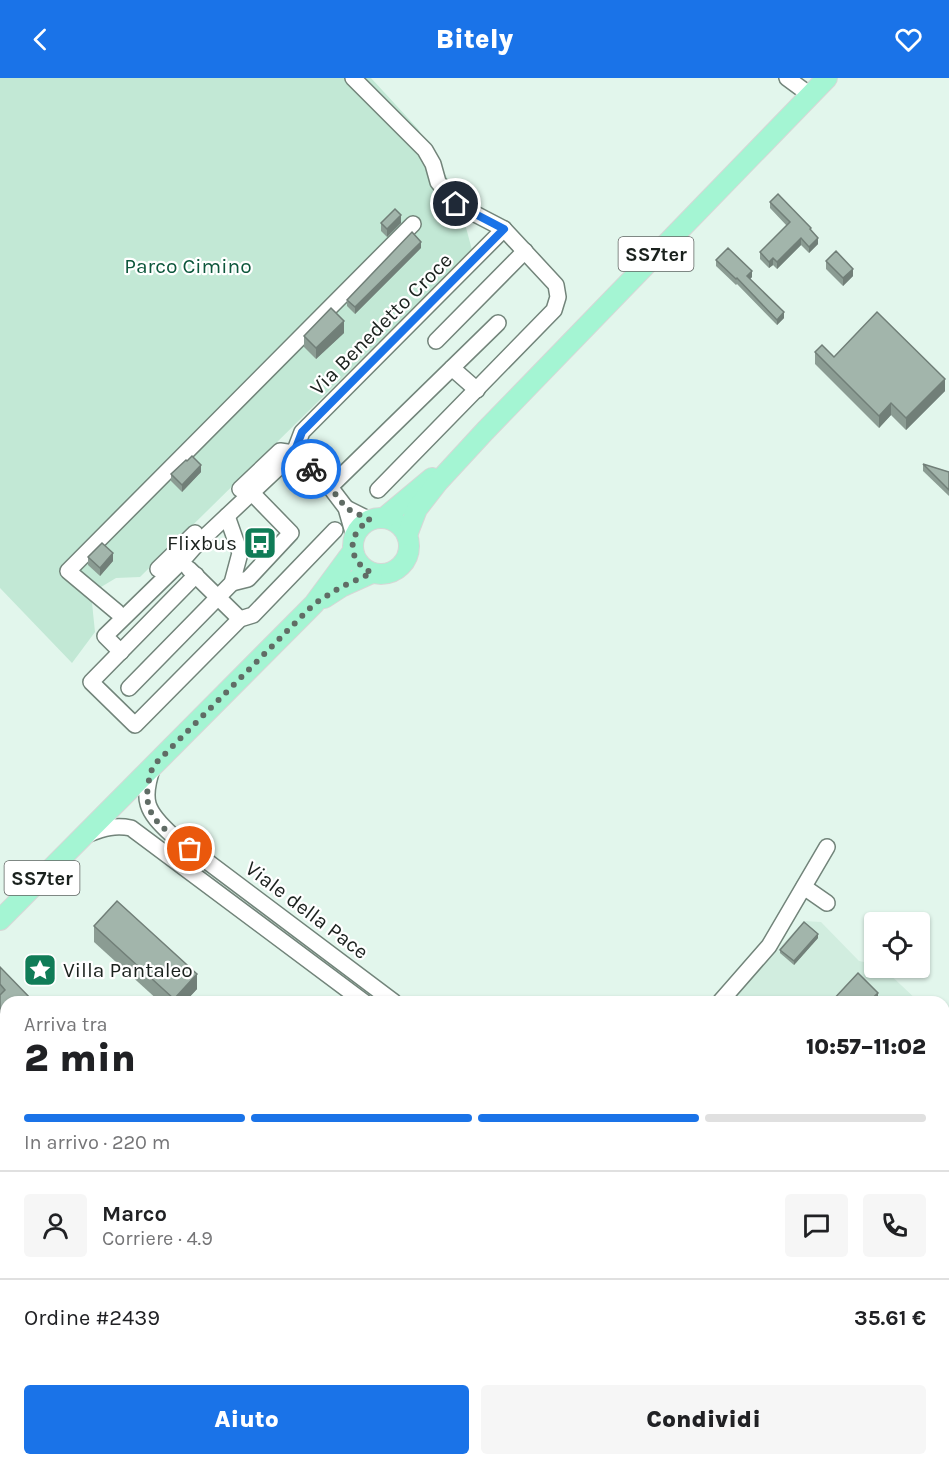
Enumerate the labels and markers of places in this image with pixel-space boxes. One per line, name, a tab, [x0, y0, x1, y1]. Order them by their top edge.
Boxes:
pin	[430, 178, 481, 229]
bus stop icon: Flixbus	[242, 525, 278, 561]
place label: Flixbus	[167, 531, 237, 555]
pin	[164, 823, 215, 874]
place icon: Villa Pantaleo	[22, 952, 58, 988]
place label: Villa Pantaleo	[63, 958, 193, 982]

